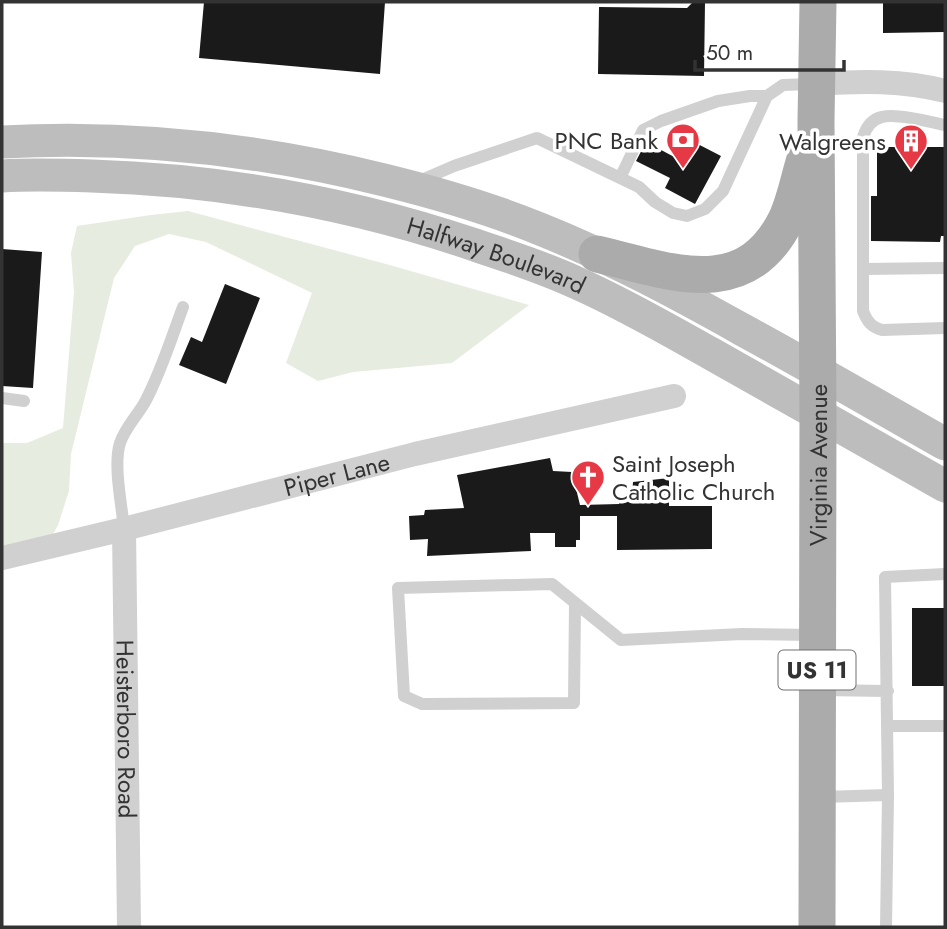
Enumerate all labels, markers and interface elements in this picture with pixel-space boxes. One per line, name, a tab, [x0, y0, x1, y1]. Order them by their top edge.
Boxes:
scale bar	[695, 28, 844, 72]
text: 50 m	[706, 38, 753, 68]
bank icon: PNC Bank	[664, 121, 702, 170]
building icon: Walgreens	[892, 122, 930, 171]
place label: PNC Bank	[555, 123, 658, 158]
place label: Walgreens	[779, 124, 886, 159]
street label: Halfway Boulevard	[403, 207, 592, 302]
street label: Virginia Avenue	[800, 384, 836, 546]
street label: Piper Lane	[280, 444, 393, 505]
place label: Saint Joseph Catholic Church	[612, 446, 775, 509]
church icon: Saint Joseph Catholic Church	[569, 458, 607, 507]
street label: Heisterboro Road	[108, 639, 145, 819]
road number: US 11	[778, 650, 856, 690]

